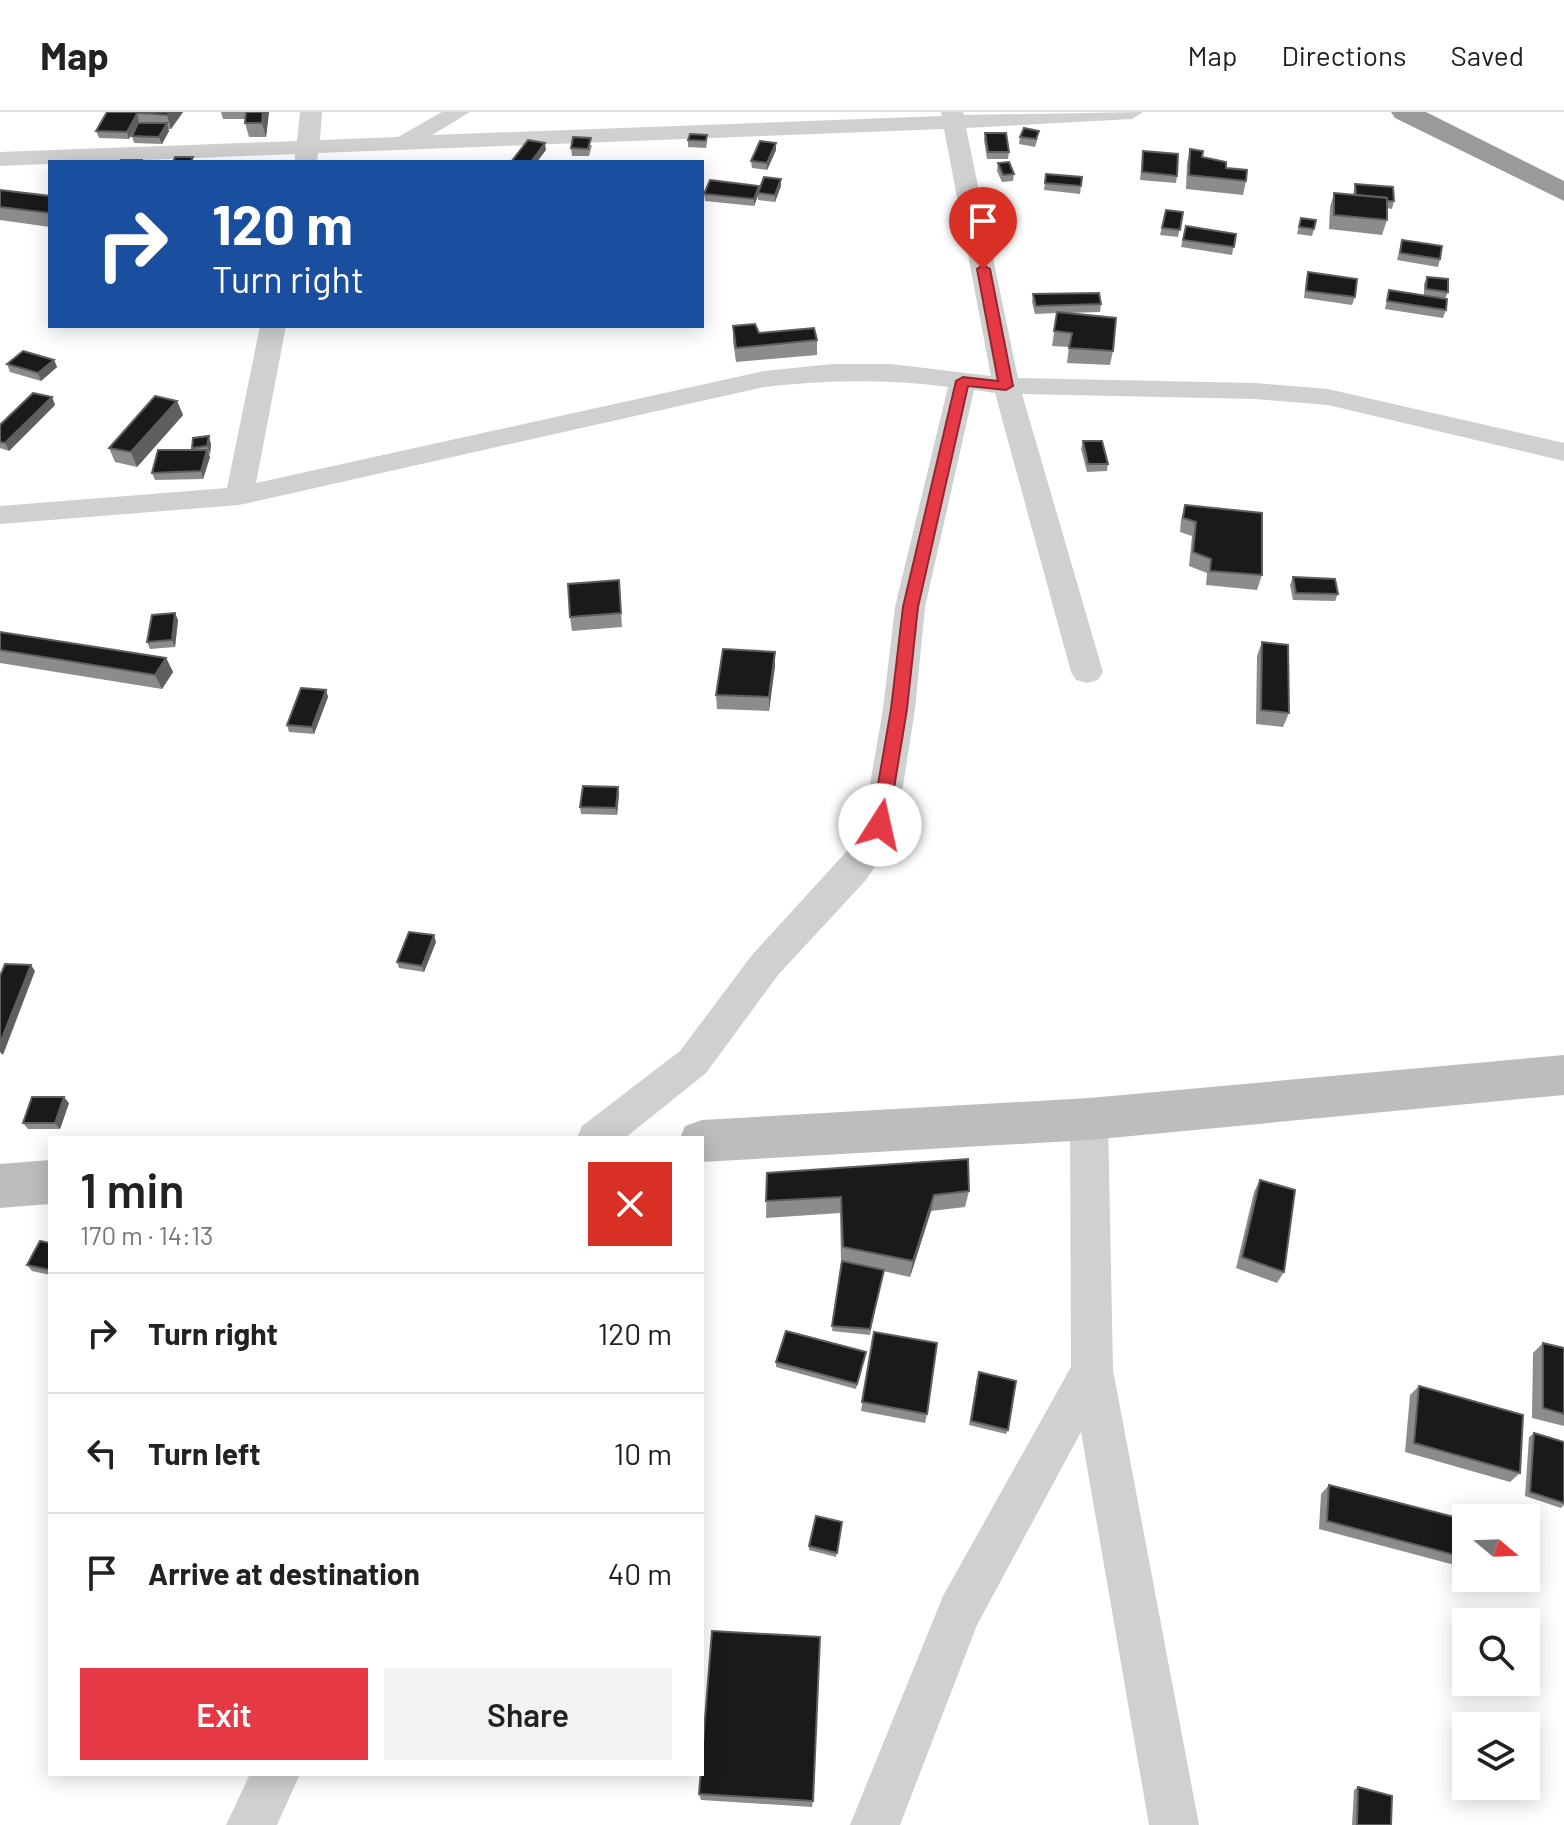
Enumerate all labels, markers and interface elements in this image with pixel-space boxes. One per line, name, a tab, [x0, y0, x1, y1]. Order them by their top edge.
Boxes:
text: Map	[40, 32, 109, 78]
text: Map	[1188, 38, 1237, 72]
text: Directions	[1281, 38, 1407, 72]
text: Saved	[1451, 38, 1524, 72]
pin	[949, 187, 1017, 269]
text: 120 m	[212, 189, 353, 256]
icon: right	[80, 192, 184, 296]
icon: arrive	[961, 199, 1005, 243]
text: Turn right	[212, 257, 364, 300]
position arrow	[838, 783, 922, 867]
text: 1 min	[80, 1160, 185, 1218]
button: close	[588, 1162, 672, 1246]
text: 170 m · 14:13	[80, 1219, 213, 1250]
icon: right	[80, 1311, 124, 1355]
text: Turn right	[148, 1315, 278, 1351]
text: 120 m	[598, 1315, 672, 1351]
icon: left	[80, 1431, 124, 1475]
text: Turn left	[148, 1435, 261, 1471]
text: 10 m	[614, 1435, 672, 1471]
north arrow	[1452, 1504, 1540, 1592]
map controls	[1452, 1504, 1540, 1800]
icon: arrive	[80, 1551, 124, 1595]
text: Arrive at destination	[148, 1555, 420, 1591]
text: 40 m	[608, 1555, 672, 1591]
button: search	[1452, 1608, 1540, 1696]
button: Exit	[80, 1668, 368, 1760]
button: Share	[384, 1668, 672, 1760]
button: layers	[1452, 1712, 1540, 1800]

